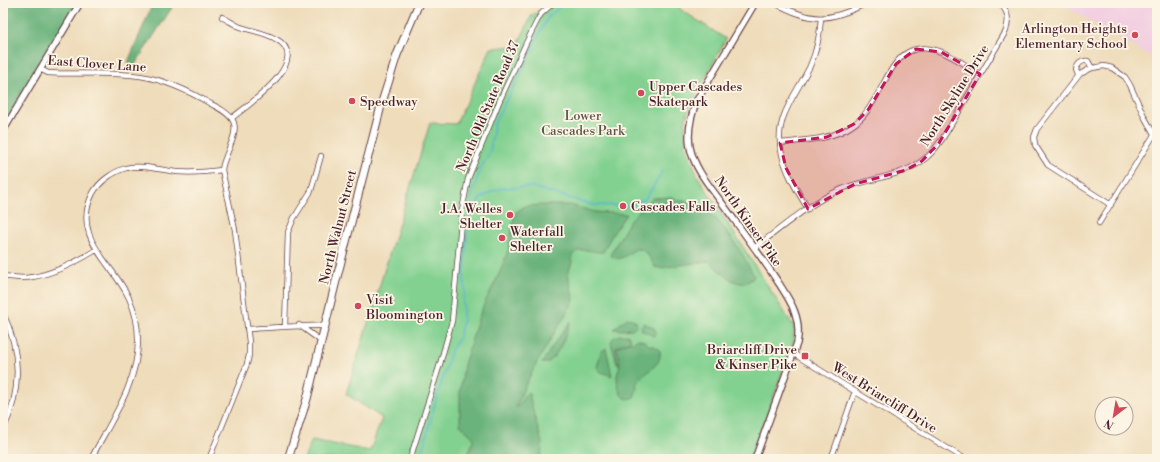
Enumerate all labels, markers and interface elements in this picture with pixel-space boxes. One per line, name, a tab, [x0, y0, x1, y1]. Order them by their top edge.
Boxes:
place label: Arlington Heights Elementary School	[1015, 21, 1127, 52]
marker: Arlington Heights Elementary School	[1130, 30, 1140, 40]
street label: North Old State Road 37	[453, 38, 523, 174]
street label: North Skyline Drive	[917, 41, 993, 149]
street label: East Clover Lane	[47, 53, 147, 75]
place label: Upper Cascades Skatepark	[649, 79, 743, 110]
marker: Upper Cascades Skatepark	[636, 88, 646, 98]
place label: Speedway	[360, 94, 418, 110]
marker: Speedway	[347, 96, 357, 106]
park label: Lower Cascades Park	[541, 108, 626, 139]
street label: North Walnut Street	[316, 168, 360, 286]
street label: North Kinser Pike	[711, 173, 786, 270]
place label: Cascades Falls	[631, 199, 716, 215]
place label: J.A. Welles Shelter	[440, 201, 502, 232]
marker: Cascades Falls	[618, 201, 628, 211]
marker: J.A. Welles Shelter	[505, 210, 515, 220]
place label: Waterfall Shelter	[509, 224, 564, 255]
marker: Waterfall Shelter	[497, 233, 507, 243]
place label: Visit Bloomington	[365, 292, 444, 323]
marker: Visit Bloomington	[353, 301, 363, 311]
place label: Briarcliff Drive & Kinser Pike	[706, 342, 797, 373]
marker: Briarcliff Drive & Kinser Pike	[800, 351, 810, 361]
street label: West Briarcliff Drive	[828, 359, 940, 437]
north arrow	[1094, 396, 1134, 436]
text: N	[1102, 415, 1117, 432]

